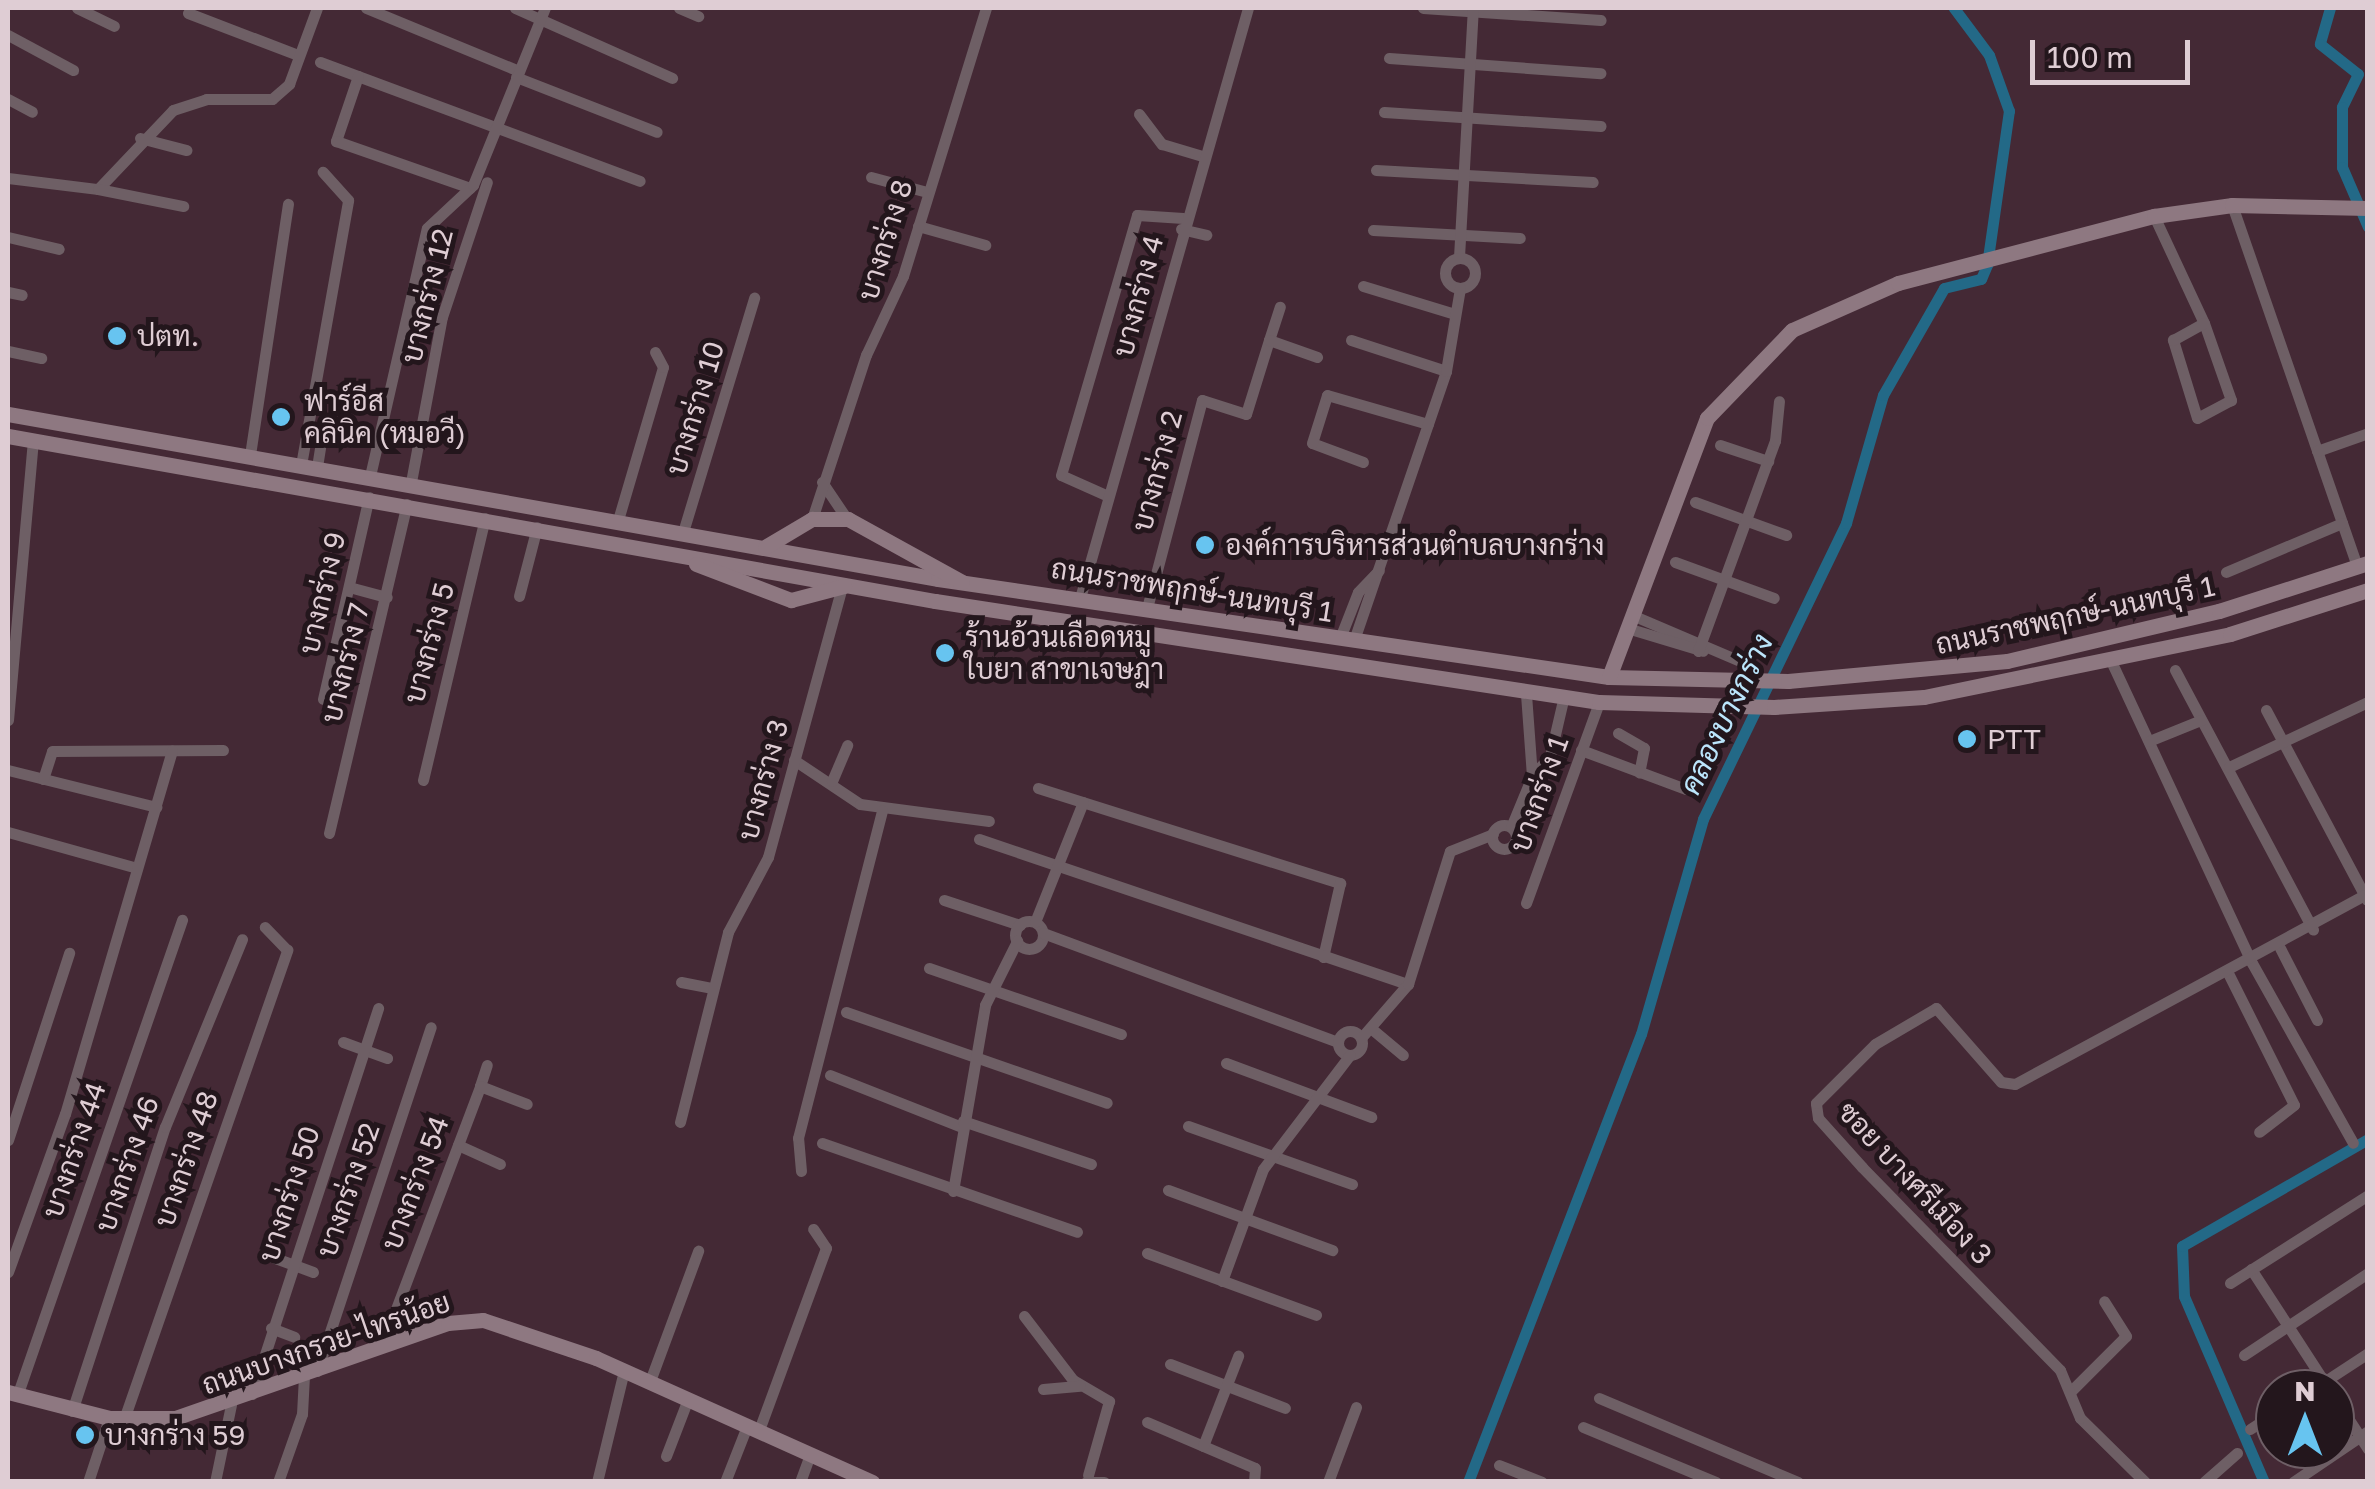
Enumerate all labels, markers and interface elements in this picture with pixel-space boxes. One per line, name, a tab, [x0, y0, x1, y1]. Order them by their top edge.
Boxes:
scale bar	[2035, 20, 2195, 82]
text: 100 m	[2047, 39, 2133, 75]
street label: บางกร่าง 8	[851, 176, 919, 304]
street label: บางกร่าง 12	[394, 225, 460, 367]
street label: บางกร่าง 4	[1106, 232, 1170, 360]
place label: ปตท.	[137, 319, 199, 353]
marker: ปตท.	[106, 325, 128, 347]
street label: บางกร่าง 10	[659, 337, 731, 479]
place label: ฟาร์อีส คลินิค (หมอวี)	[304, 384, 466, 450]
marker: ฟาร์อีส คลินิค (หมอวี)	[268, 404, 294, 430]
street label: บางกร่าง 2	[1125, 407, 1189, 535]
place label: องค์การบริหารส่วนตำบลบางกร่าง	[1225, 528, 1604, 562]
street label: บางกร่าง 9	[292, 529, 352, 657]
marker: องค์การบริหารส่วนตำบลบางกร่าง	[1194, 534, 1216, 556]
street label: ถนนราชพฤกษ์-นนทบุรี 1	[1049, 551, 1335, 629]
street label: ถนนราชพฤกษ์-นนทบุรี 1	[1932, 569, 2218, 661]
street label: บางกร่าง 5	[397, 579, 461, 707]
street label: บางกร่าง 7	[314, 600, 376, 726]
place label: ร้านอ้วนเลือดหมู ใบยา สาขาเจษฎา	[965, 620, 1164, 686]
water label: คลองบางกร่าง	[1672, 628, 1780, 800]
marker: ร้านอ้วนเลือดหมู ใบยา สาขาเจษฎา	[934, 642, 956, 664]
street label: บางกร่าง 3	[731, 716, 795, 844]
place label: PTT	[1987, 722, 2041, 756]
marker: PTT	[1956, 728, 1978, 750]
street label: บางกร่าง 1	[1503, 731, 1575, 857]
street label: บางกร่าง 44	[35, 1078, 113, 1222]
street label: บางกร่าง 48	[147, 1087, 225, 1231]
street label: บางกร่าง 46	[88, 1092, 166, 1236]
street label: ซอย บางศรีเมือง 3	[1831, 1095, 1999, 1271]
street label: บางกร่าง 54	[374, 1111, 456, 1255]
street label: บางกร่าง 52	[309, 1118, 387, 1262]
street label: บางกร่าง 50	[251, 1122, 327, 1266]
street label: ถนนบางกรวย-ไทรน้อย	[198, 1285, 454, 1401]
north arrow	[2255, 1369, 2355, 1469]
text: N	[2294, 1374, 2316, 1407]
place label: บางกร่าง 59	[105, 1418, 246, 1452]
marker: บางกร่าง 59	[74, 1424, 96, 1446]

